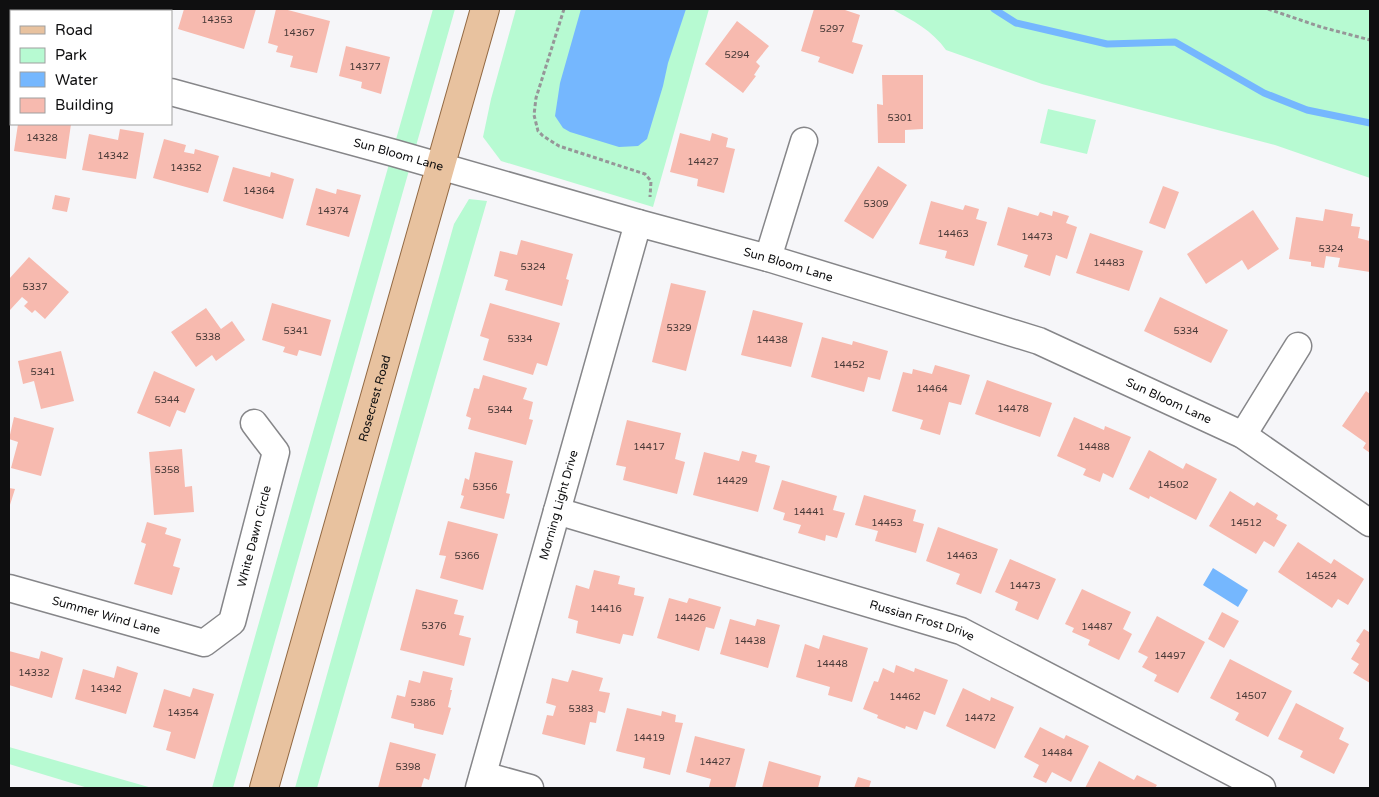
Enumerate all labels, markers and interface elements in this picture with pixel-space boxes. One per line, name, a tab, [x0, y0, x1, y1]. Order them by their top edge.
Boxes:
legend	[10, 10, 172, 125]
house number: 14353	[201, 14, 233, 26]
text: Road	[55, 21, 93, 39]
house number: 5297	[819, 23, 845, 35]
house number: 14367	[283, 27, 315, 39]
text: Park	[55, 46, 87, 64]
house number: 5294	[724, 49, 750, 61]
house number: 14377	[349, 61, 381, 73]
text: Water	[55, 71, 98, 89]
text: Building	[55, 96, 114, 114]
house number: 5301	[887, 112, 913, 124]
house number: 14328	[26, 132, 58, 144]
street label: Sun Bloom Lane	[352, 135, 445, 174]
house number: 14342	[97, 150, 129, 162]
house number: 14427	[687, 156, 719, 168]
house number: 14352	[170, 162, 202, 174]
house number: 14364	[243, 185, 275, 197]
house number: 5309	[863, 198, 889, 210]
house number: 14374	[317, 205, 349, 217]
house number: 14463	[937, 228, 969, 240]
house number: 14473	[1021, 231, 1053, 243]
house number: 5324	[1318, 243, 1344, 255]
street label: Sun Bloom Lane	[742, 245, 835, 285]
house number: 14483	[1093, 257, 1125, 269]
house number: 5324	[520, 261, 546, 273]
house number: 5337	[22, 281, 48, 293]
house number: 5329	[666, 322, 692, 334]
house number: 5341	[283, 325, 309, 337]
house number: 5334	[1173, 325, 1199, 337]
house number: 5338	[195, 331, 221, 343]
house number: 5334	[507, 333, 533, 345]
house number: 14438	[756, 334, 788, 346]
street label: Rosecrest Road	[356, 353, 394, 443]
house number: 14452	[833, 359, 865, 371]
house number: 5341	[30, 366, 56, 378]
street label: Sun Bloom Lane	[1124, 375, 1214, 427]
house number: 14464	[916, 383, 948, 395]
house number: 5344	[154, 394, 180, 406]
house number: 14478	[997, 403, 1029, 415]
house number: 5344	[487, 404, 513, 416]
house number: 14417	[633, 441, 665, 453]
house number: 14488	[1078, 441, 1110, 453]
street label: Morning Light Drive	[537, 448, 581, 562]
house number: 5358	[154, 464, 180, 476]
house number: 14429	[716, 475, 748, 487]
house number: 14502	[1157, 479, 1189, 491]
house number: 5356	[472, 481, 498, 493]
street label: White Dawn Circle	[234, 484, 274, 589]
house number: 14441	[793, 506, 825, 518]
house number: 14453	[871, 517, 903, 529]
house number: 14512	[1230, 517, 1262, 529]
house number: 5366	[454, 550, 480, 562]
house number: 14463	[946, 550, 978, 562]
house number: 14524	[1305, 570, 1337, 582]
house number: 14473	[1009, 580, 1041, 592]
street label: Summer Wind Lane	[50, 593, 162, 637]
street label: Russian Frost Drive	[868, 597, 977, 644]
house number: 14416	[590, 603, 622, 615]
house number: 14426	[674, 612, 706, 624]
house number: 5376	[421, 620, 447, 632]
house number: 14487	[1081, 621, 1113, 633]
house number: 14438	[734, 635, 766, 647]
house number: 14497	[1154, 650, 1186, 662]
house number: 14448	[816, 658, 848, 670]
house number: 14332	[18, 667, 50, 679]
house number: 14342	[90, 683, 122, 695]
house number: 14507	[1235, 690, 1267, 702]
house number: 14462	[889, 691, 921, 703]
house number: 5386	[410, 697, 436, 709]
house number: 5383	[568, 703, 594, 715]
house number: 14354	[167, 707, 199, 719]
house number: 14472	[964, 712, 996, 724]
house number: 14419	[633, 732, 665, 744]
house number: 14484	[1041, 747, 1073, 759]
house number: 14427	[699, 756, 731, 768]
house number: 5398	[395, 761, 421, 773]

